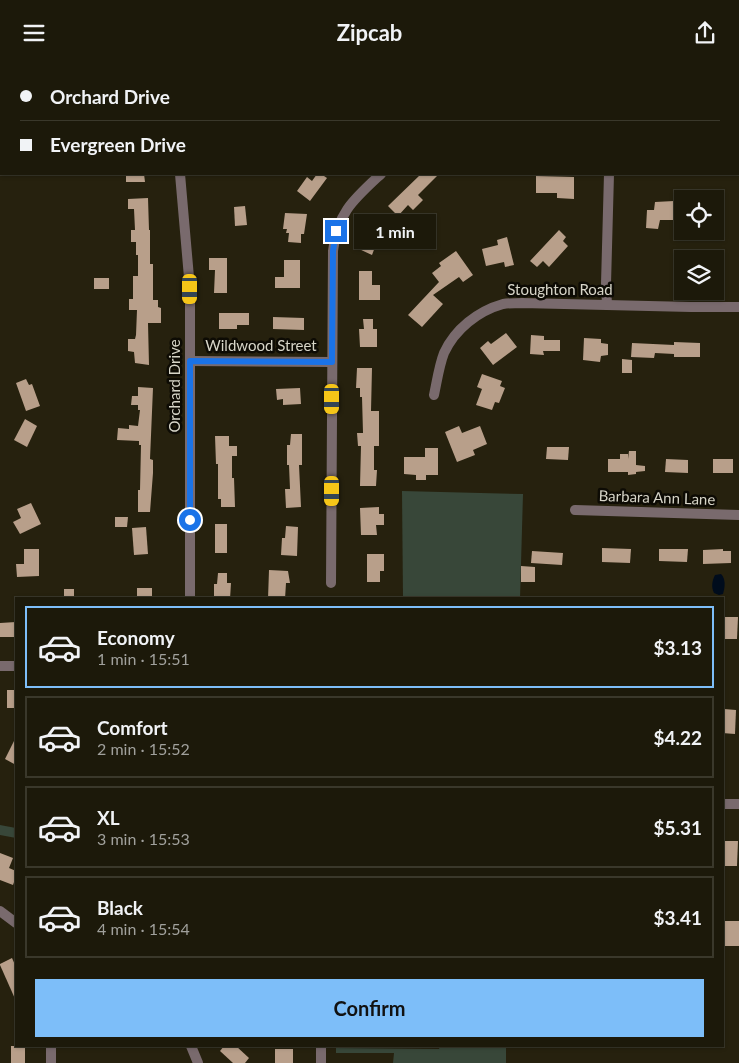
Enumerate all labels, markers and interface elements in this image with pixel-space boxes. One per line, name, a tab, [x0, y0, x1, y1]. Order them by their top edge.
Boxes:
icon: menu	[20, 19, 48, 47]
text: Zipcab	[337, 19, 402, 46]
icon: share	[691, 19, 719, 47]
text: Orchard Drive	[50, 85, 170, 108]
text: Evergreen Drive	[50, 133, 186, 156]
map controls	[674, 190, 724, 300]
button: locate	[674, 190, 724, 240]
callout: 1 min	[354, 213, 436, 249]
route end	[325, 220, 347, 242]
text: 1 min	[375, 222, 415, 241]
button: layers	[674, 250, 724, 300]
car	[182, 274, 197, 304]
street label: Stoughton Road	[507, 280, 613, 298]
street label: Wildwood Street	[205, 336, 317, 354]
street label: Orchard Drive	[165, 339, 183, 433]
car	[324, 384, 339, 414]
car	[324, 476, 339, 506]
street label: Barbara Ann Lane	[598, 486, 716, 508]
route start	[179, 509, 201, 531]
icon: car	[37, 625, 82, 670]
text: Economy	[97, 626, 175, 649]
text: $3.13	[653, 636, 702, 659]
text: 1 min · 15:51	[97, 649, 190, 668]
icon: car	[37, 715, 82, 760]
text: Comfort	[97, 716, 168, 739]
text: $4.22	[653, 726, 702, 749]
text: 2 min · 15:52	[97, 739, 190, 758]
icon: car	[37, 805, 82, 850]
text: XL	[97, 806, 120, 829]
text: $5.31	[653, 816, 702, 839]
text: 3 min · 15:53	[97, 829, 190, 848]
icon: car	[37, 895, 82, 940]
text: Black	[97, 896, 143, 919]
text: $3.41	[653, 906, 702, 929]
text: 4 min · 15:54	[97, 919, 190, 938]
button: Confirm	[35, 979, 704, 1037]

